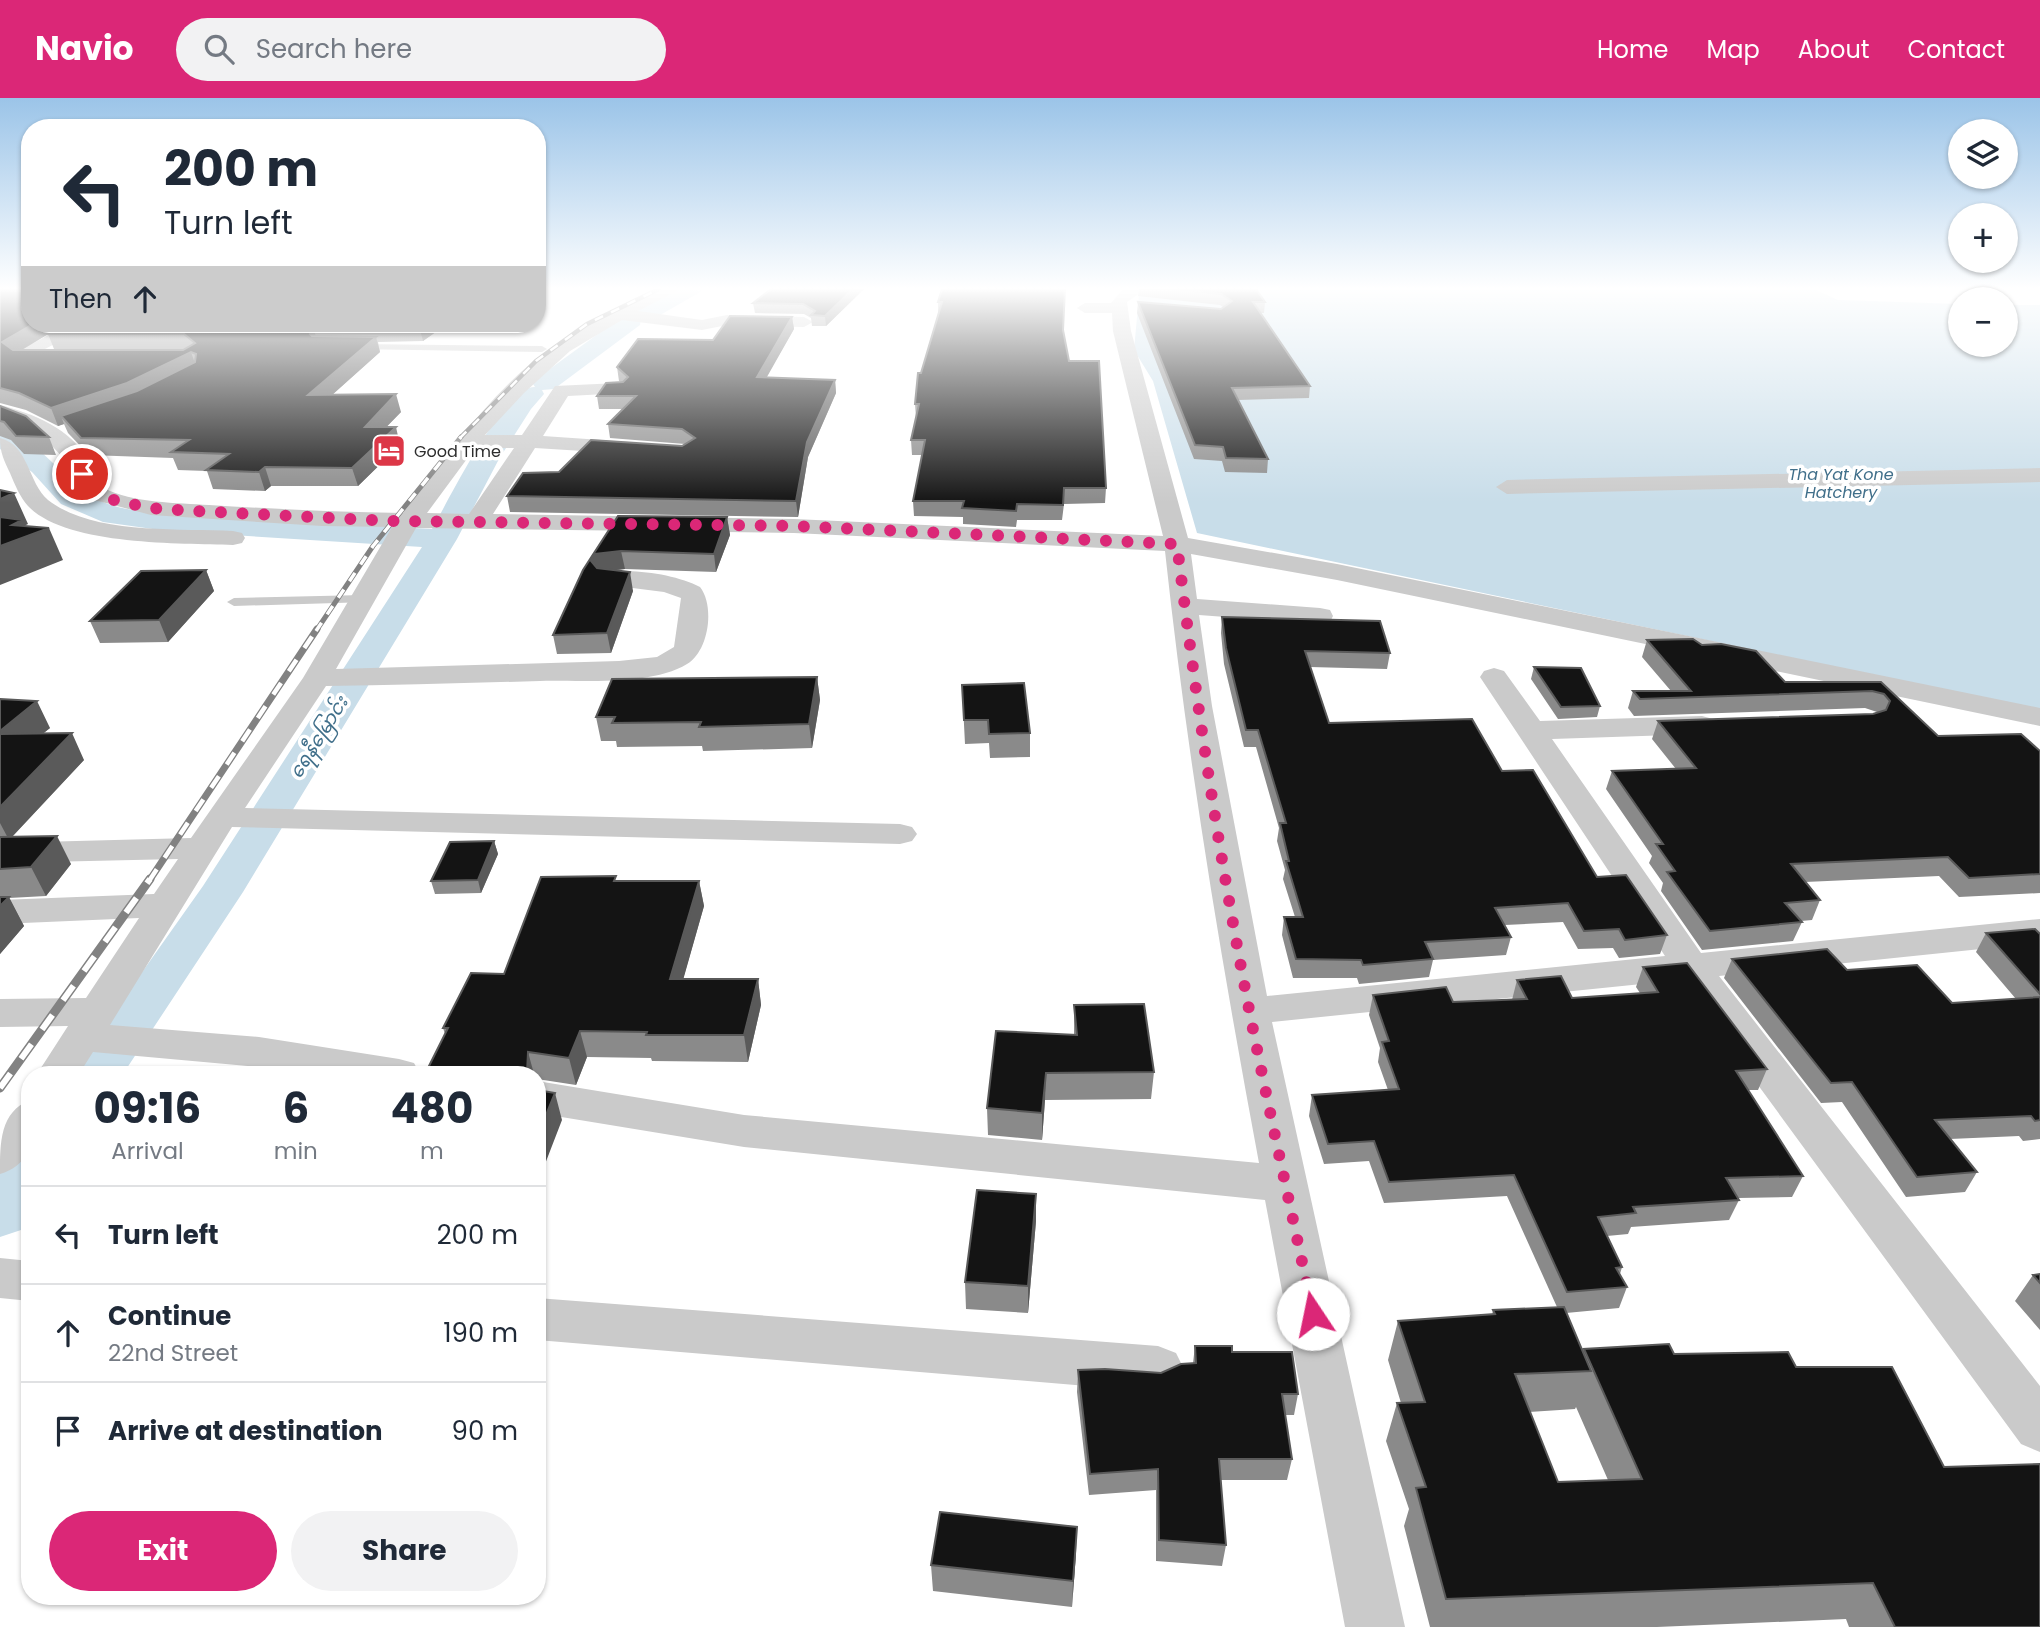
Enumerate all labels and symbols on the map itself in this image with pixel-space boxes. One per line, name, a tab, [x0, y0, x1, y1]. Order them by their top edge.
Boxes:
hotel icon: Good Time	[370, 432, 408, 470]
place label: Good Time	[414, 440, 501, 463]
pin	[52, 444, 112, 504]
water label: Tha Yat Kone Hatchery	[1788, 463, 1894, 504]
water label: ရေနီမြောင်း	[283, 690, 357, 785]
position arrow	[1276, 1277, 1350, 1351]

